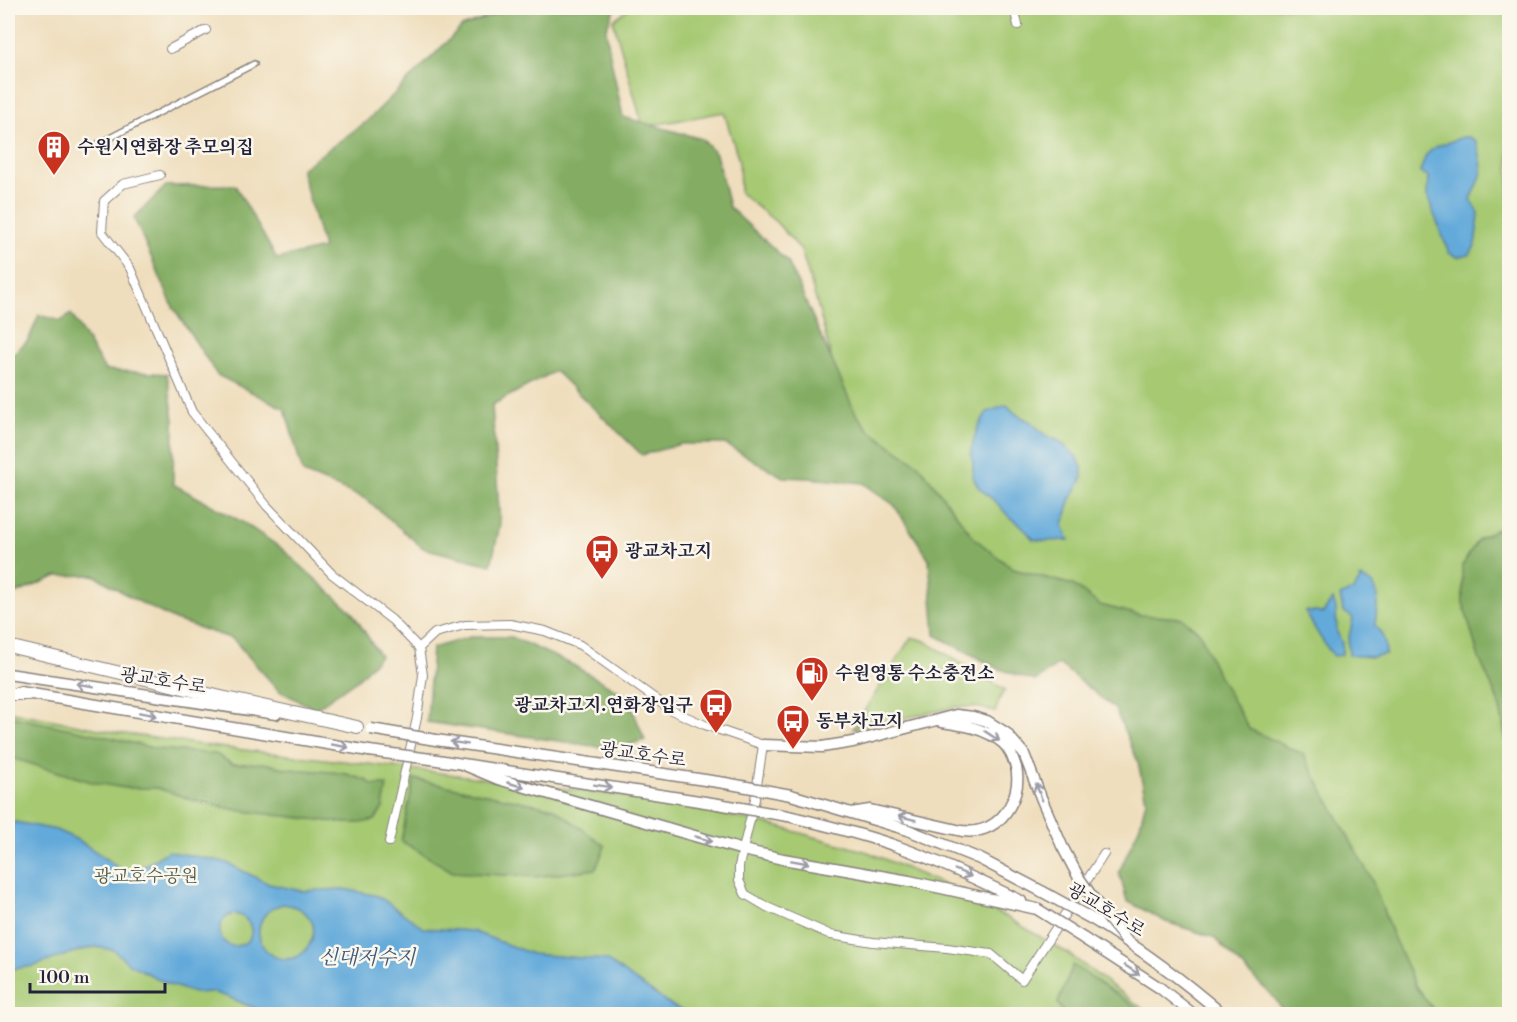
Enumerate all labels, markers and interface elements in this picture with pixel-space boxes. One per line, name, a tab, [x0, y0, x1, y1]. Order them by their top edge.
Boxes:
building icon: 수원시연화장 추모의집	[36, 129, 72, 176]
place label: 수원시연화장 추모의집	[77, 136, 254, 159]
bus stop icon: 광교차고지	[584, 533, 620, 580]
place label: 광교차고지	[625, 540, 712, 563]
fuel station icon: 수원영통 수소충전소	[794, 655, 830, 702]
place label: 수원영통 수소충전소	[835, 662, 995, 685]
street label: 광교호수로	[118, 663, 208, 699]
one-way arrow	[76, 680, 95, 691]
bus stop icon: 광교차고지.연화장입구	[698, 687, 734, 734]
place label: 광교차고지.연화장입구	[514, 694, 694, 717]
bus stop icon: 동부차고지	[775, 703, 811, 750]
one-way arrow	[138, 708, 157, 719]
place label: 동부차고지	[816, 710, 903, 733]
one-way arrow	[983, 730, 999, 742]
one-way arrow	[450, 738, 469, 749]
street label: 광교호수로	[598, 738, 688, 772]
one-way arrow	[330, 741, 350, 752]
one-way arrow	[507, 780, 526, 791]
one-way arrow	[592, 780, 612, 791]
one-way arrow	[1032, 783, 1043, 802]
one-way arrow	[898, 812, 917, 824]
one-way arrow	[694, 834, 713, 845]
one-way arrow	[790, 857, 810, 868]
park label: 광교호수공원	[94, 865, 198, 888]
one-way arrow	[953, 868, 972, 879]
street label: 광교호수로	[1063, 878, 1149, 942]
water label: 신대저수지	[319, 946, 417, 971]
scale bar	[30, 956, 165, 994]
one-way arrow	[1123, 964, 1140, 976]
text: 100 m	[39, 966, 90, 989]

